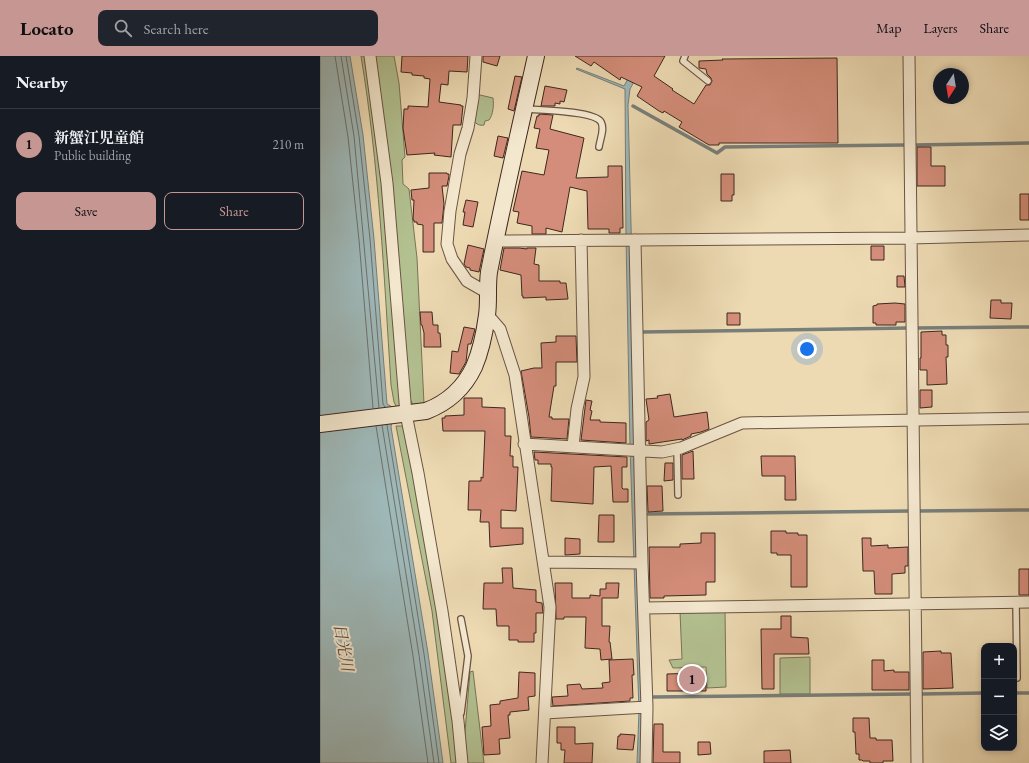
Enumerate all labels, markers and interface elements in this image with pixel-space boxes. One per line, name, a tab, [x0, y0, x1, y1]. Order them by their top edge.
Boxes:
search box	[98, 10, 378, 46]
text: Locato	[20, 16, 74, 41]
icon: search	[112, 17, 134, 39]
text: Search here	[144, 19, 209, 38]
text: Map	[876, 19, 901, 37]
text: Layers	[923, 19, 958, 37]
text: Share	[980, 19, 1009, 37]
north arrow	[933, 68, 969, 104]
text: Nearby	[16, 71, 68, 93]
text: 新蟹江児童館	[54, 128, 144, 147]
text: 1	[26, 136, 32, 153]
text: 210 m	[273, 136, 304, 153]
text: Public building	[54, 147, 131, 164]
button: Save	[16, 192, 156, 230]
button: Share	[164, 192, 304, 230]
your location	[797, 339, 817, 359]
water label: 日光川	[329, 622, 358, 675]
map controls	[981, 643, 1017, 751]
button: +	[981, 643, 1017, 679]
pin: 1	[679, 664, 705, 694]
button: −	[981, 679, 1017, 715]
button: layers	[981, 715, 1017, 751]

